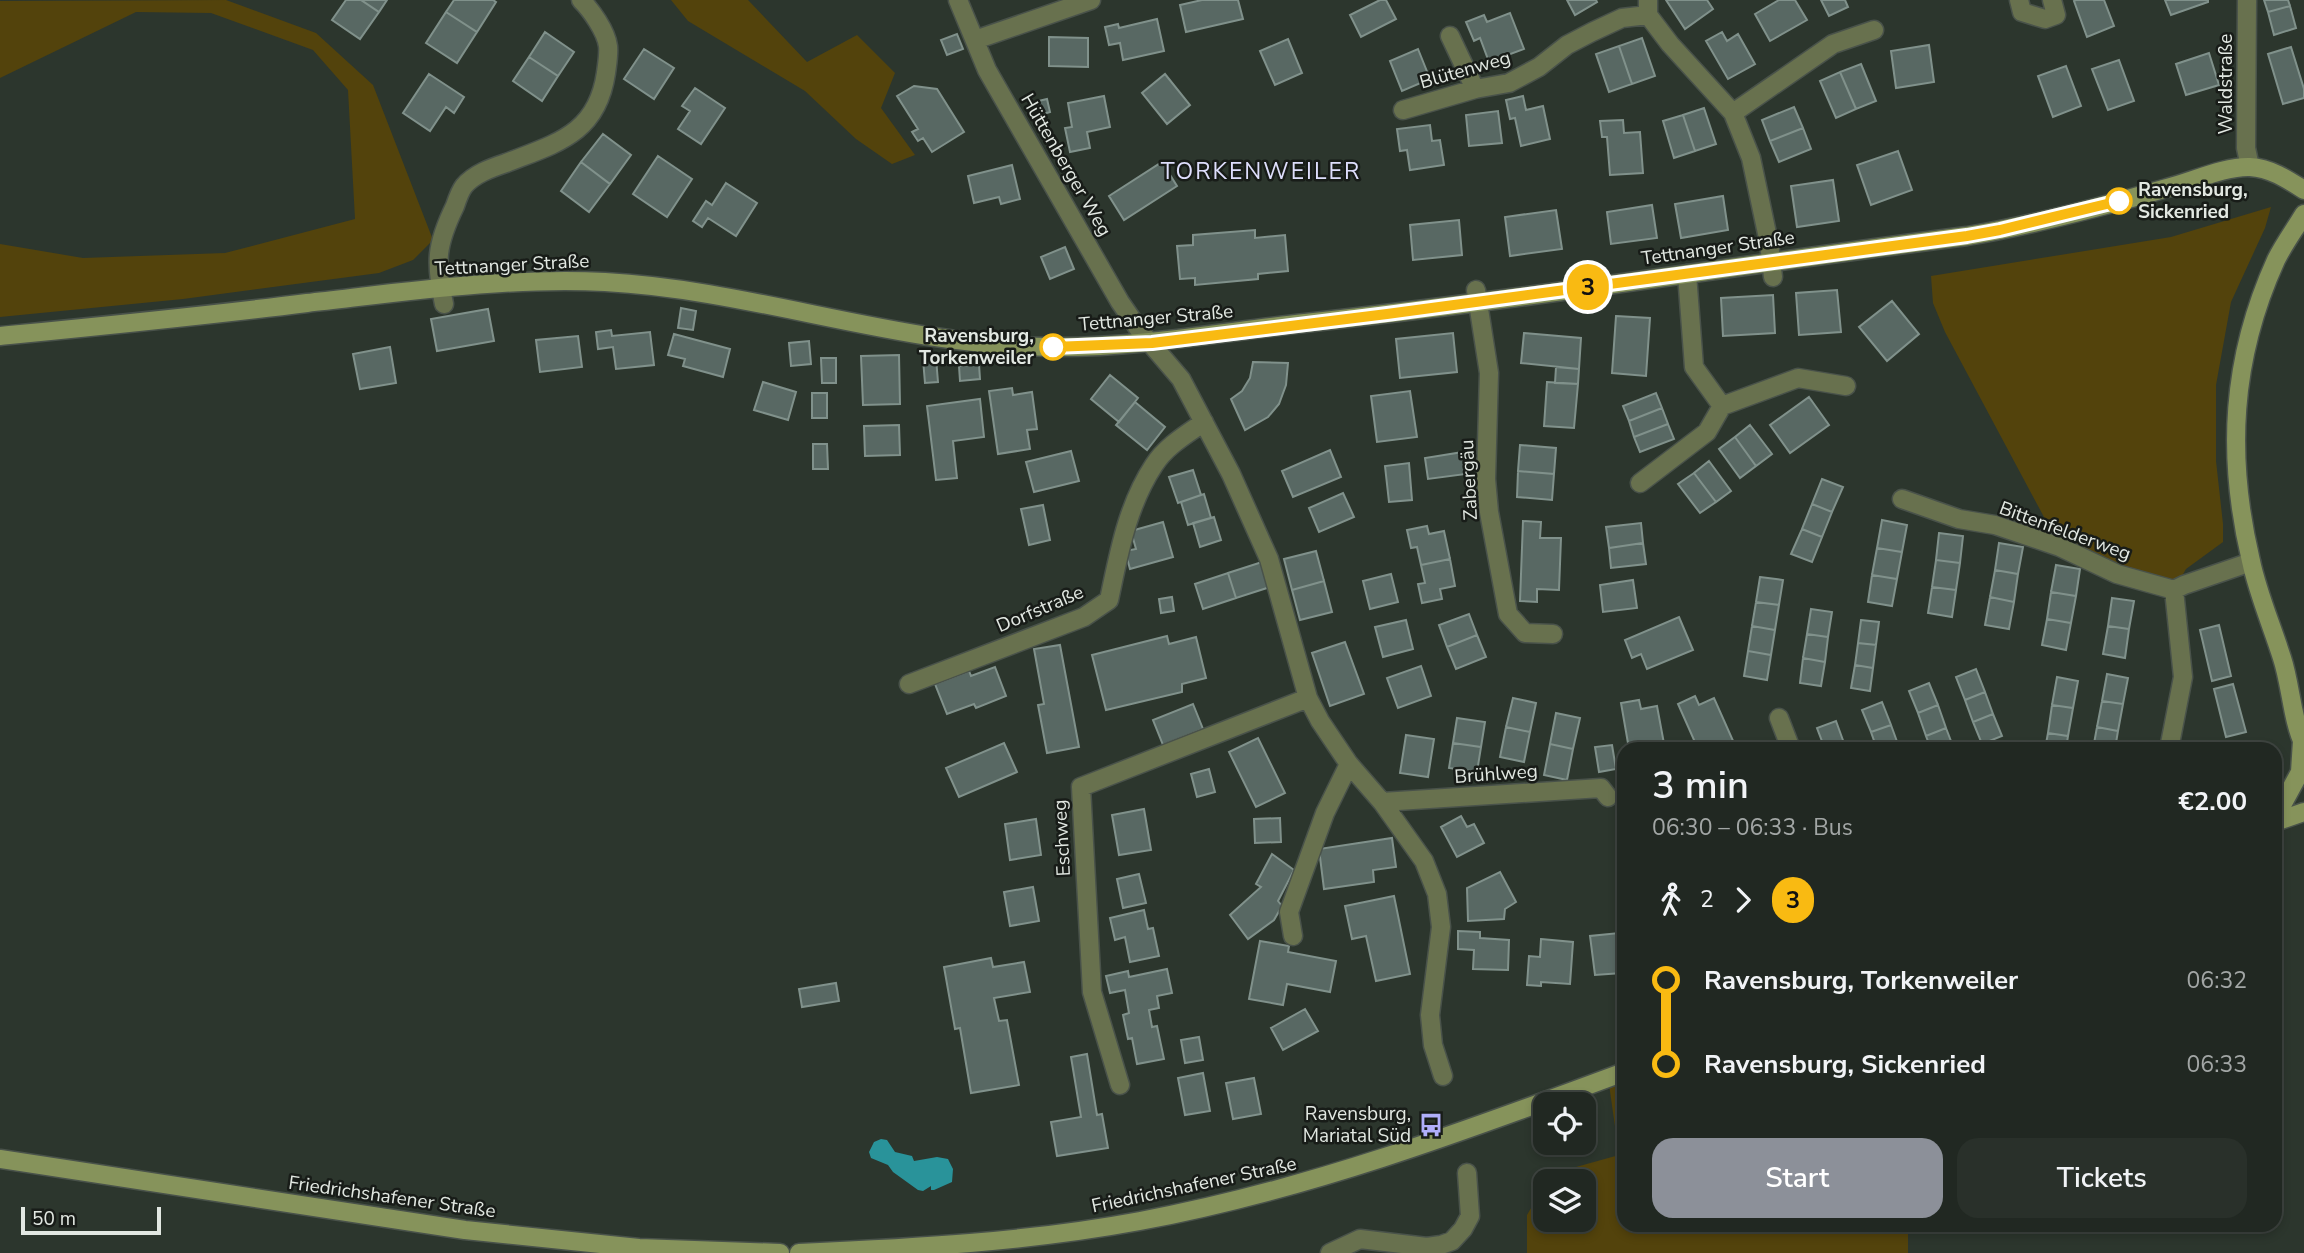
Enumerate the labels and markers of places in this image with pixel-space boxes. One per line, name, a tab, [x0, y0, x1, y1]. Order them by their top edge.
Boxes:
place label: Ravensburg, Sickenried	[2138, 177, 2248, 225]
marker: Ravensburg, Sickenried	[2106, 188, 2132, 214]
place label: Ravensburg, Torkenweiler	[919, 323, 1035, 371]
marker: Ravensburg, Torkenweiler	[1040, 334, 1066, 360]
place label: Ravensburg, Mariatal Süd	[1303, 1101, 1411, 1149]
bus stop icon: Ravensburg, Mariatal Süd	[1417, 1111, 1445, 1139]

